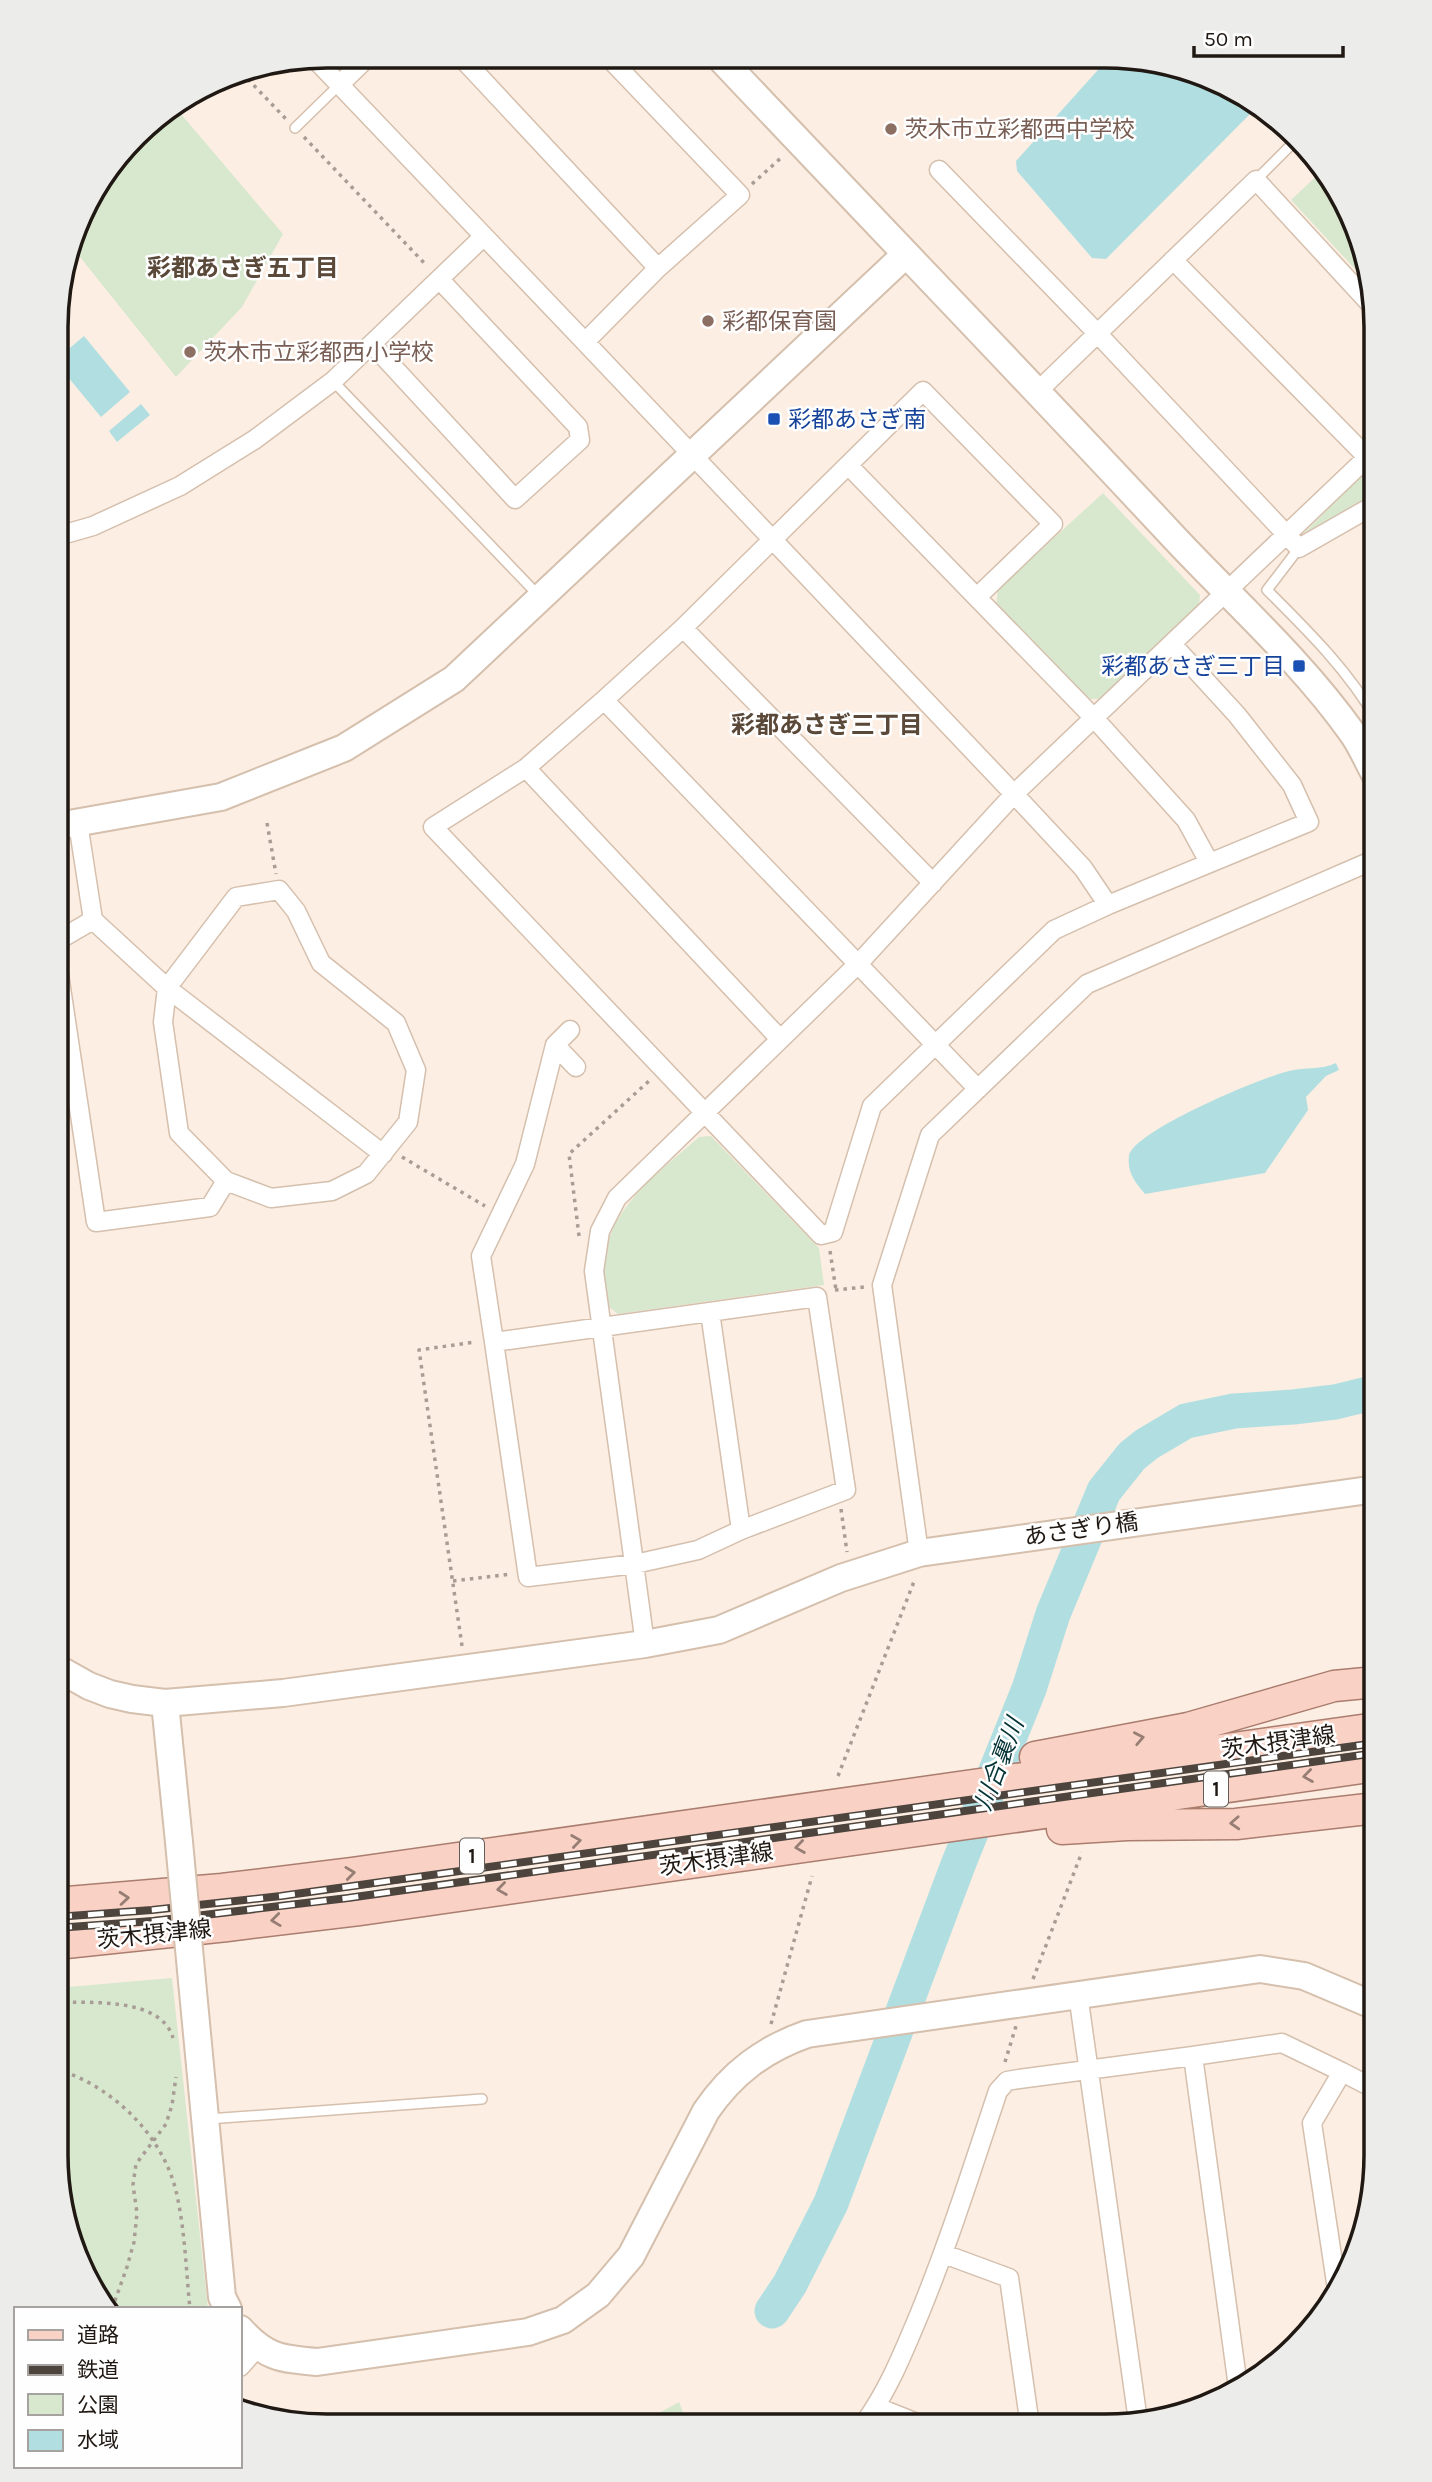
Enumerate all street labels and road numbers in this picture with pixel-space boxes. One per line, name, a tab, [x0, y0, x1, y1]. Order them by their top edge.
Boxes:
street label: あさぎり橋	[1022, 1508, 1140, 1551]
street label: 茨木摂津線	[1219, 1721, 1337, 1764]
road number: 1	[1204, 1772, 1228, 1806]
street label: 茨木摂津線	[657, 1838, 775, 1881]
road number: 1	[460, 1839, 484, 1874]
street label: 茨木摂津線	[95, 1915, 213, 1954]

